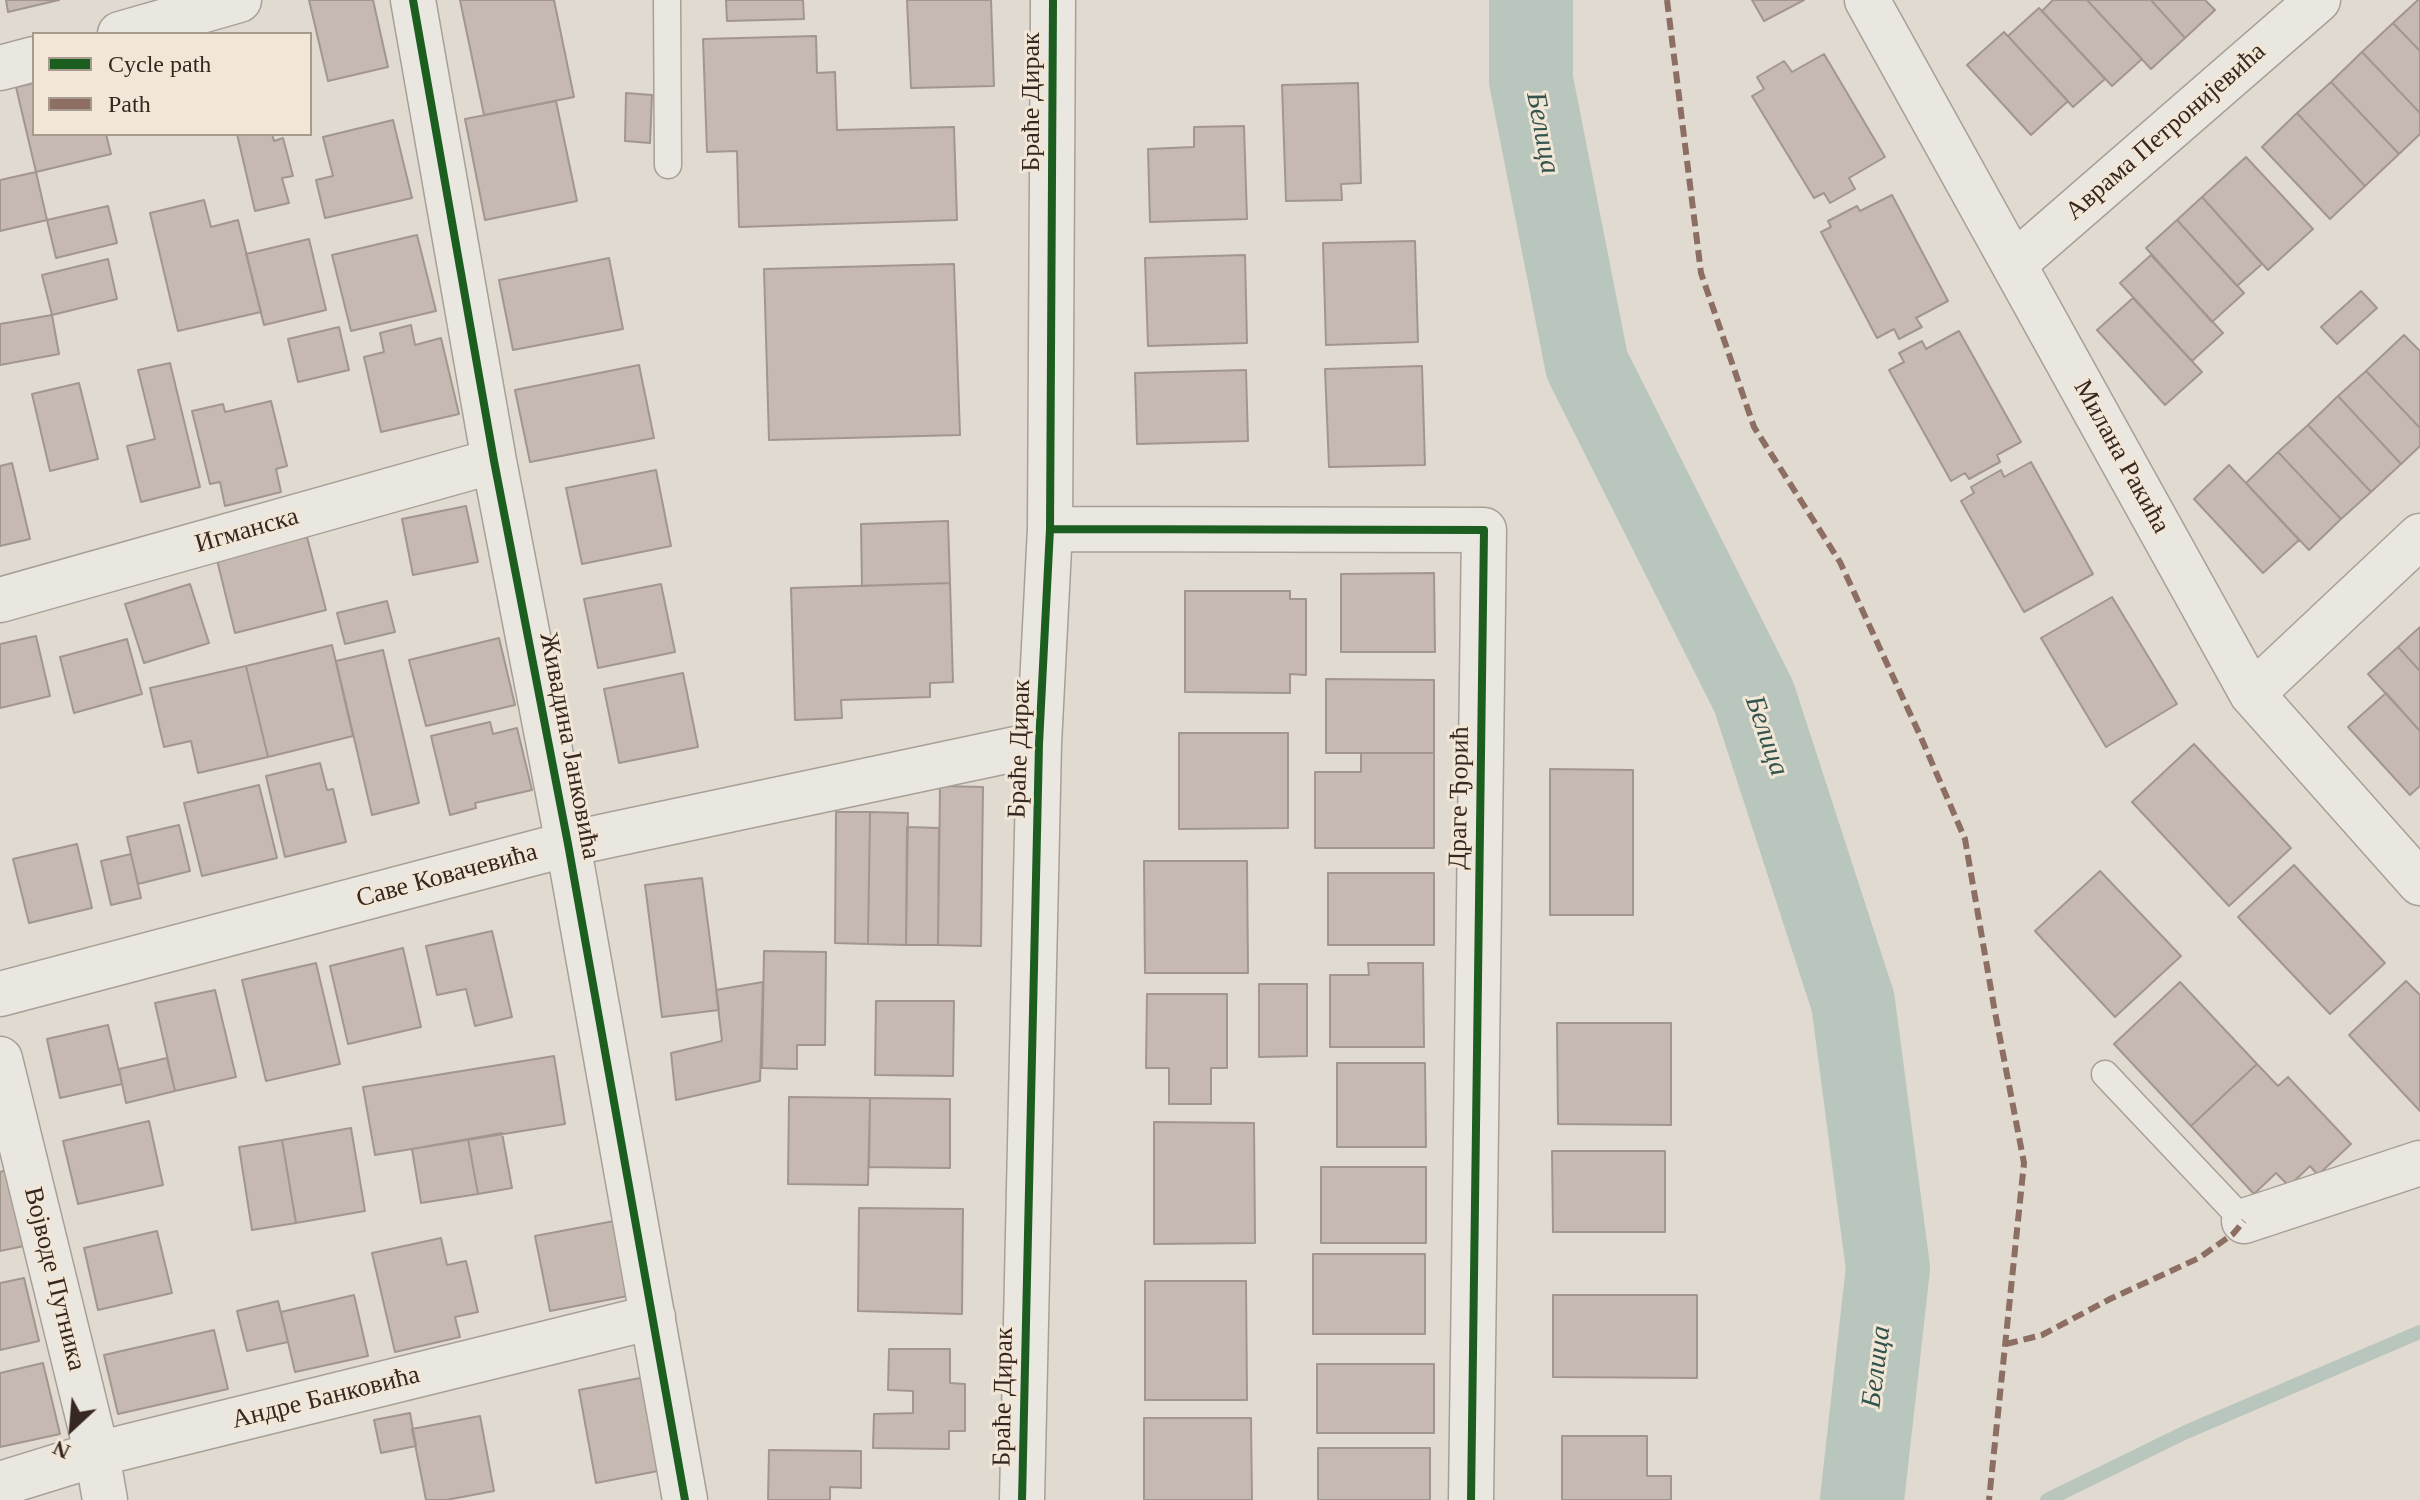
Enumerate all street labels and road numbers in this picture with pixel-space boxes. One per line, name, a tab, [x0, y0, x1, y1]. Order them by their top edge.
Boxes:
street label: Браће Дирак	[1016, 32, 1048, 172]
street label: Аврама Петронијевића	[2059, 37, 2273, 227]
street label: Милана Ракића	[2066, 375, 2176, 539]
street label: Игманска	[192, 501, 302, 561]
street label: Живадина Јанковића	[532, 630, 606, 862]
street label: Браће Дирак	[1002, 679, 1038, 819]
street label: Драге Ђорић	[1443, 726, 1477, 870]
street label: Саве Ковачевића	[353, 837, 541, 915]
street label: Војводе Путника	[16, 1184, 92, 1374]
street label: Браће Дирак	[987, 1327, 1021, 1467]
street label: Андре Банковића	[229, 1360, 423, 1436]

